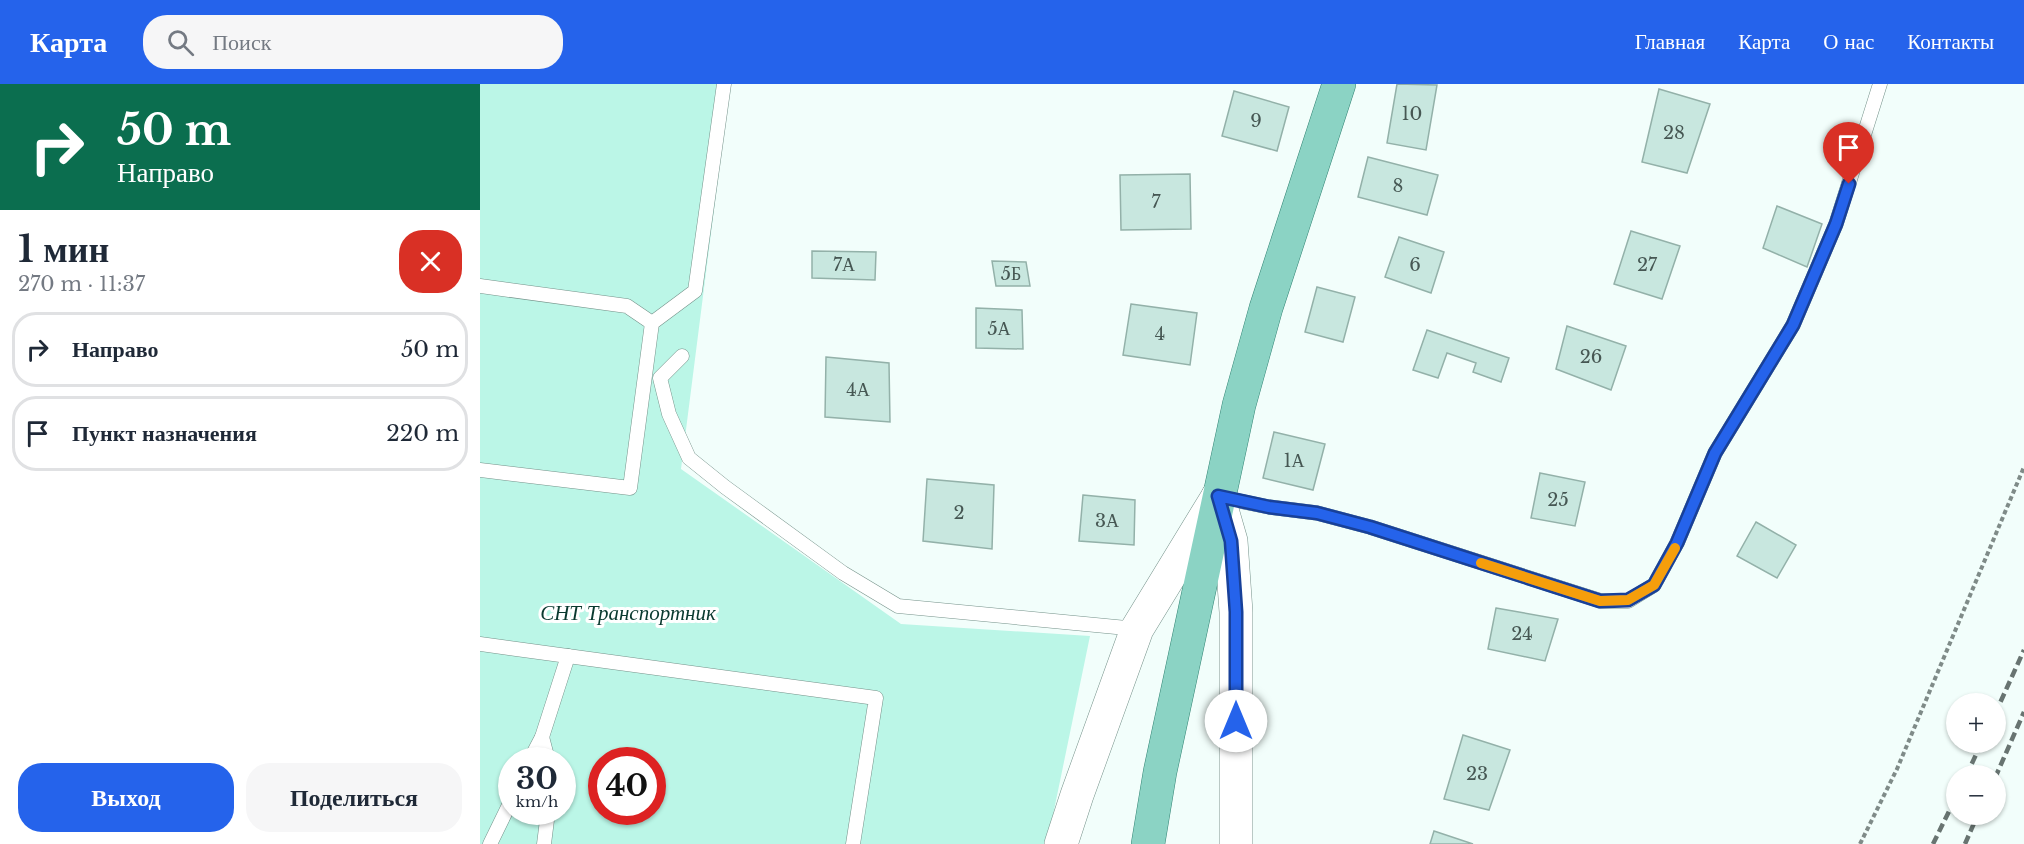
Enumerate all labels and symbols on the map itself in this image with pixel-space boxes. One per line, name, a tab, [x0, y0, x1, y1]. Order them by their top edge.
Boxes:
house number: 10	[1402, 103, 1422, 125]
house number: 9	[1250, 110, 1262, 132]
house number: 28	[1663, 122, 1685, 144]
pin	[1823, 122, 1874, 184]
house number: 8	[1393, 175, 1403, 197]
house number: 7	[1151, 191, 1161, 213]
house number: 7А	[833, 254, 855, 276]
house number: 6	[1409, 254, 1421, 276]
house number: 27	[1637, 254, 1658, 276]
house number: 5Б	[1001, 263, 1021, 285]
house number: 5А	[987, 318, 1011, 340]
house number: 4	[1155, 323, 1165, 345]
house number: 26	[1580, 346, 1602, 368]
house number: 4А	[846, 379, 870, 401]
house number: 1А	[1283, 450, 1305, 472]
house number: 25	[1547, 489, 1569, 511]
house number: 2	[953, 502, 965, 524]
house number: 3А	[1095, 510, 1119, 532]
park label: СНТ Транспортник	[540, 600, 716, 626]
house number: 24	[1511, 623, 1533, 645]
position arrow	[1204, 689, 1268, 753]
speed limit sign: 40	[588, 747, 666, 825]
house number: 23	[1466, 763, 1488, 785]

